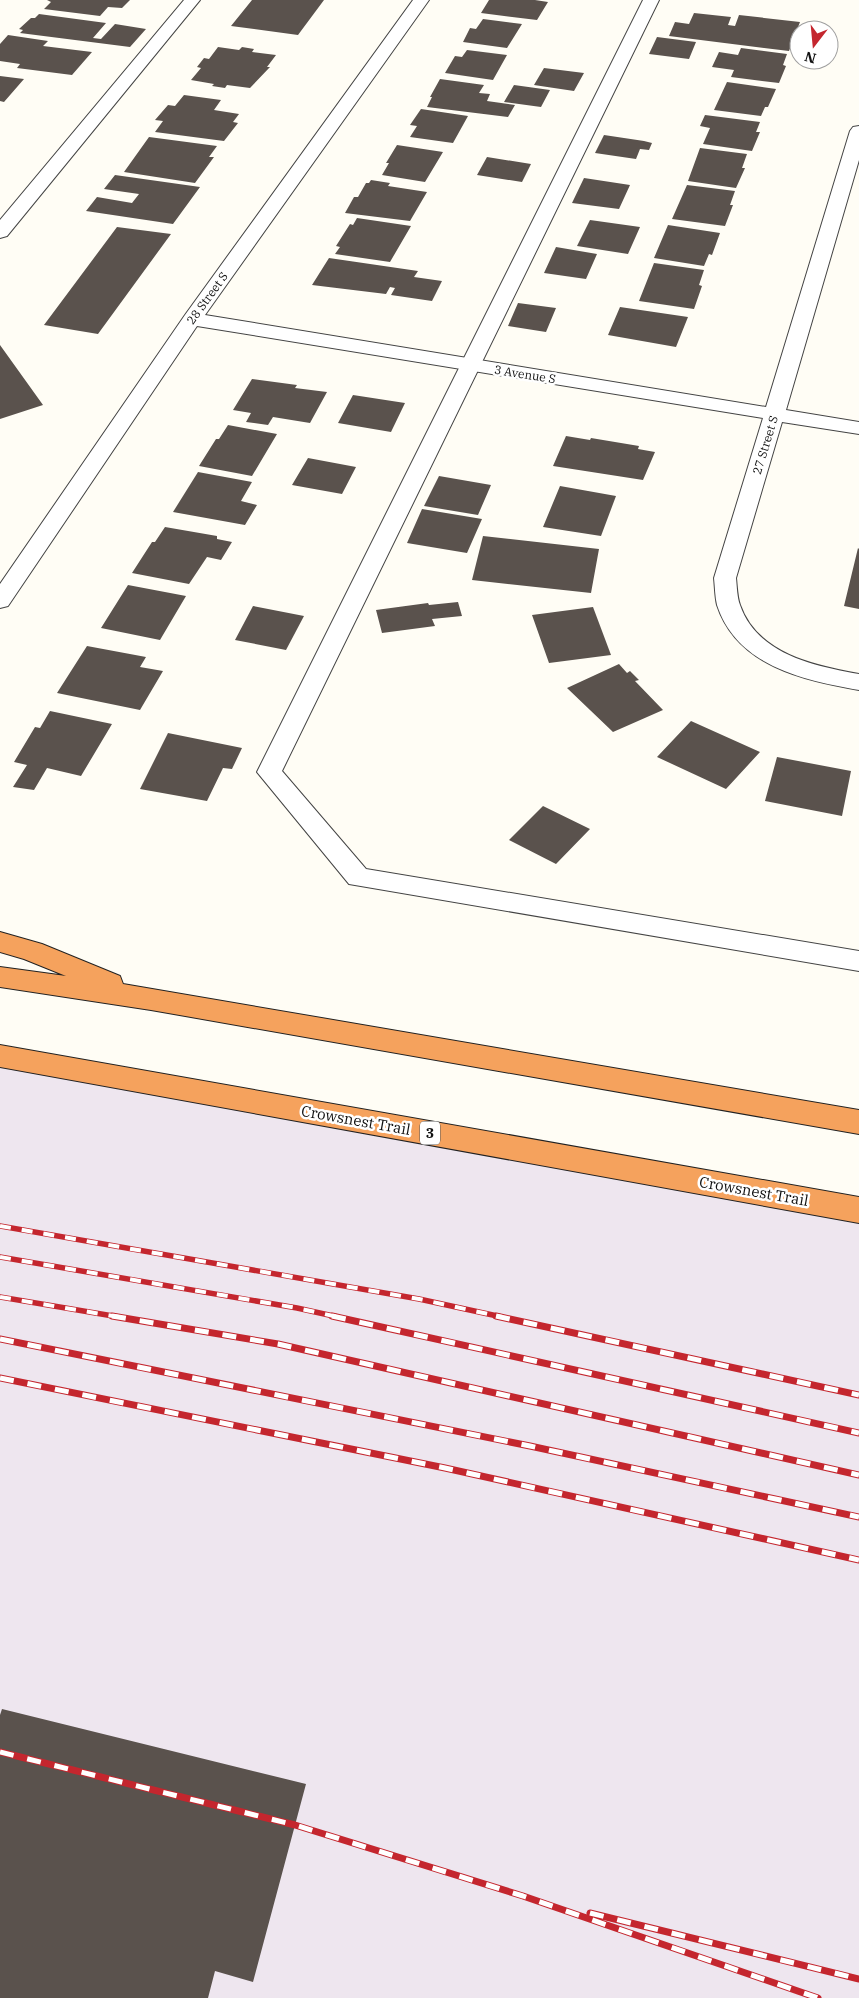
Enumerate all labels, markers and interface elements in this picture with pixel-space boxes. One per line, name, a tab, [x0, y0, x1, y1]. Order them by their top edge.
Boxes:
north arrow	[789, 20, 839, 70]
text: N	[803, 47, 818, 68]
street label: 28 Street S	[183, 269, 231, 327]
street label: 3 Avenue S	[493, 362, 557, 386]
street label: 27 Street S	[749, 414, 781, 476]
street label: Crowsnest Trail	[300, 1101, 412, 1139]
road number: 3	[420, 1122, 440, 1144]
street label: Crowsnest Trail	[698, 1172, 810, 1210]

